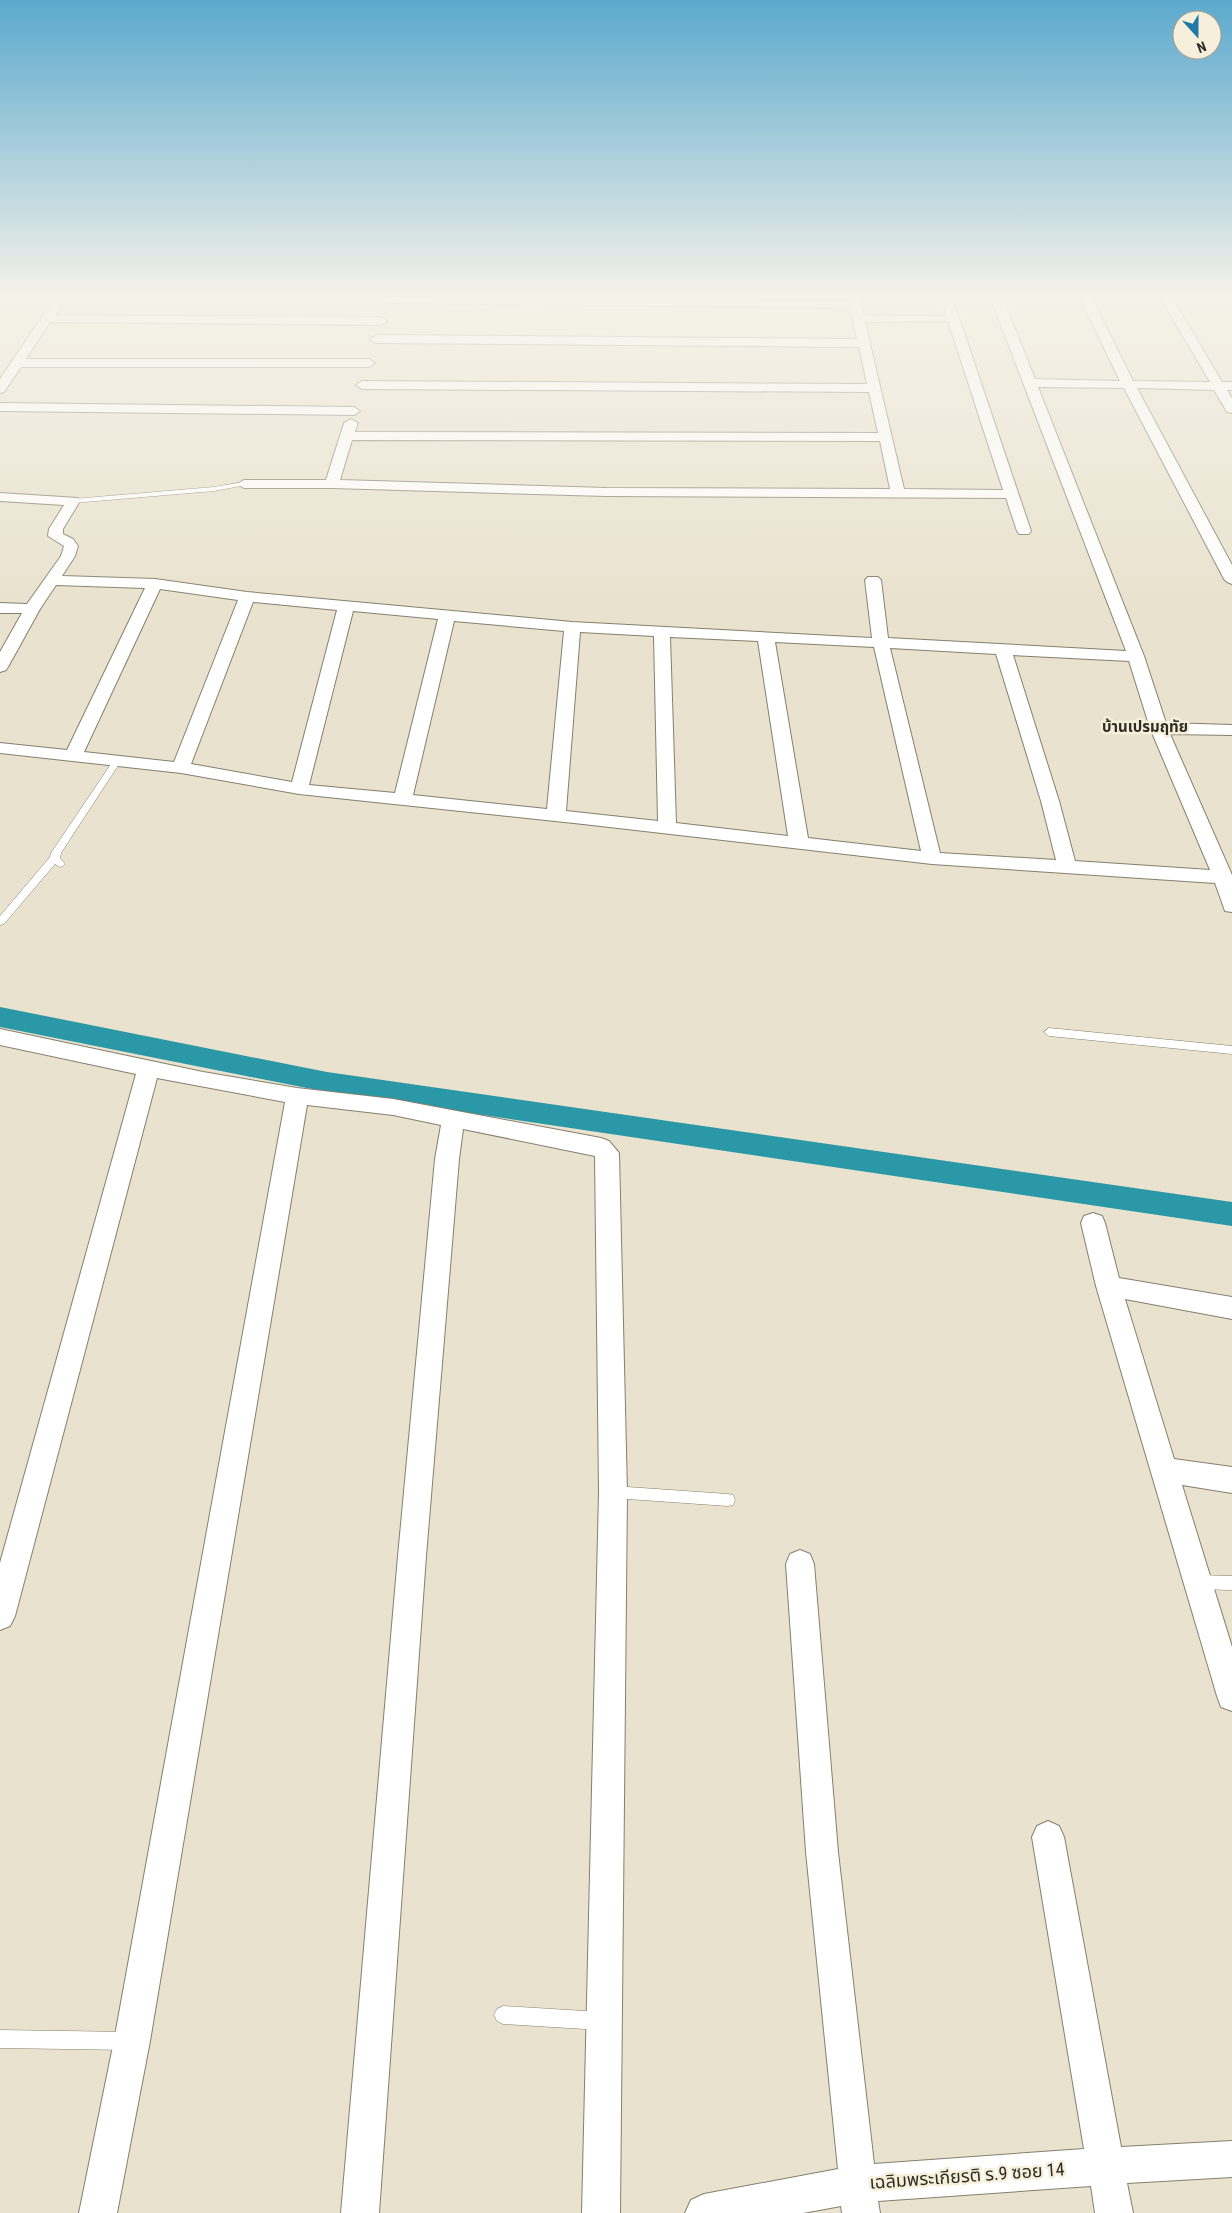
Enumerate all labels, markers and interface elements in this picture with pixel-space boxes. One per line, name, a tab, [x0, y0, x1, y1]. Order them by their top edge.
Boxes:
north arrow	[1172, 10, 1222, 60]
text: N	[1195, 38, 1209, 56]
district label: บ้านเปรมฤทัย	[1102, 718, 1188, 736]
street label: เฉลิมพระเกียรติ ร.9 ซอย 14	[869, 2158, 1065, 2193]

